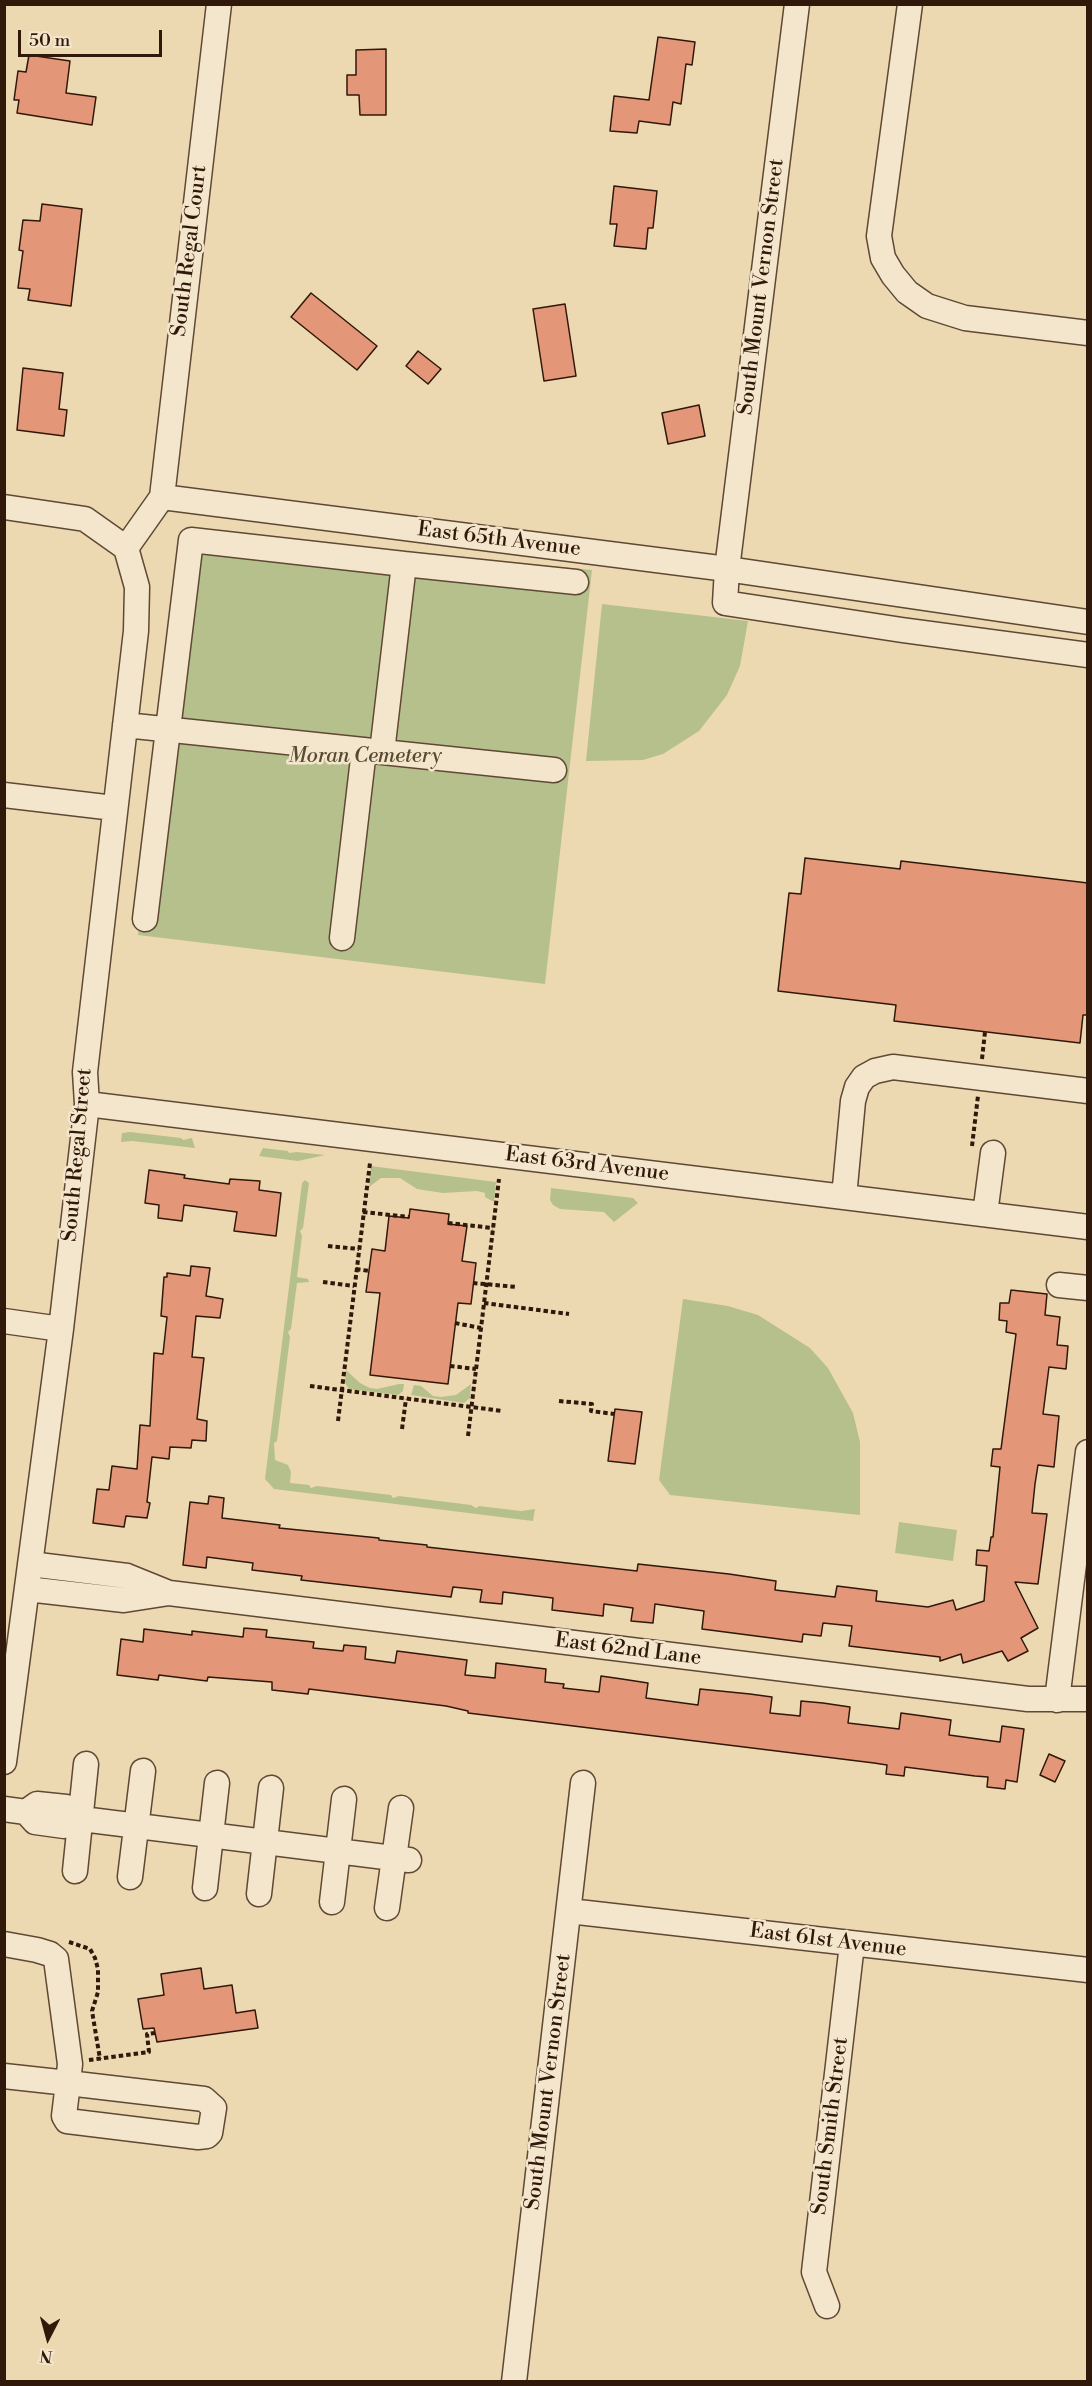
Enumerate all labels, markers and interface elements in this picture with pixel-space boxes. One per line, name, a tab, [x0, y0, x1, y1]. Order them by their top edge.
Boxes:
scale bar	[21, 18, 165, 56]
text: 50 m	[29, 29, 70, 52]
street label: South Mount Vernon Street	[734, 157, 790, 417]
street label: South Regal Court	[167, 164, 213, 338]
street label: East 65th Avenue	[416, 517, 582, 563]
park label: Moran Cemetery	[288, 744, 442, 770]
street label: South Regal Street	[58, 1067, 98, 1243]
street label: East 63rd Avenue	[504, 1142, 670, 1188]
street label: East 62nd Lane	[553, 1629, 703, 1671]
street label: East 61st Avenue	[748, 1919, 908, 1963]
street label: South Mount Vernon Street	[521, 1952, 577, 2212]
street label: South Smith Street	[808, 2036, 854, 2216]
north arrow	[18, 2308, 78, 2368]
text: N	[39, 2345, 53, 2367]

